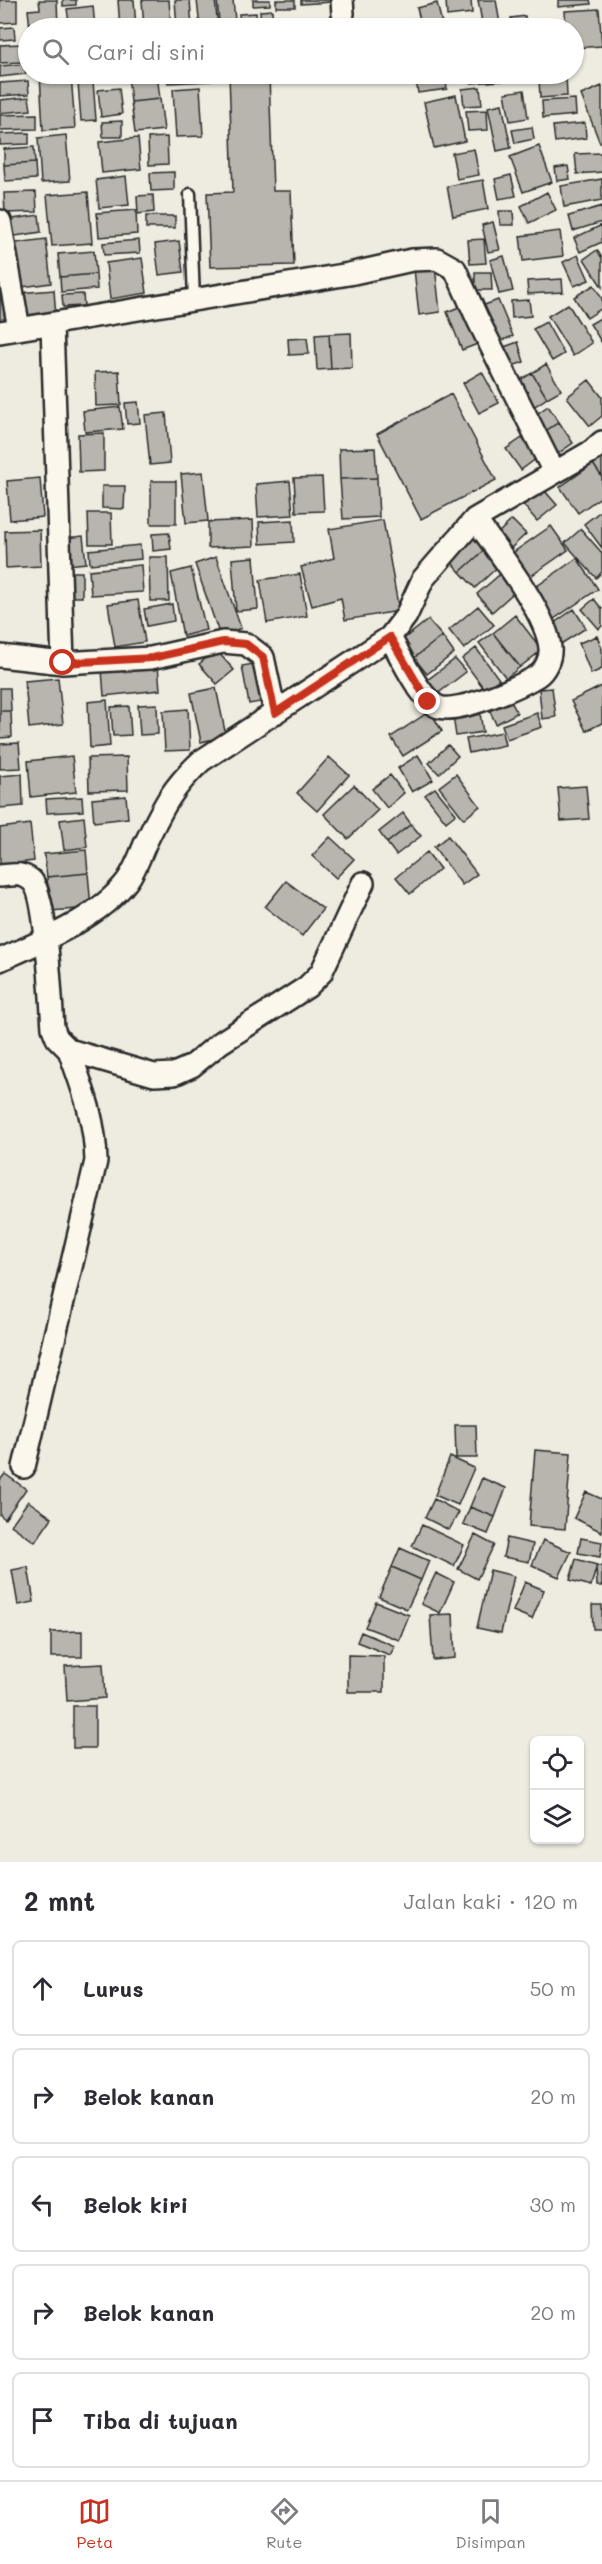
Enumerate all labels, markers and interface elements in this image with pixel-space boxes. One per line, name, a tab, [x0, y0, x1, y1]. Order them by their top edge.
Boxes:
search box	[18, 18, 584, 84]
icon: search	[39, 35, 72, 68]
text: Cari di sini	[87, 37, 205, 66]
route start	[49, 649, 75, 675]
route end	[414, 688, 440, 714]
map controls	[530, 1736, 584, 1844]
button: locate	[530, 1736, 584, 1790]
button: layers	[530, 1790, 584, 1844]
text: 2 mnt	[24, 1884, 95, 1918]
text: Jalan kaki · 120 m	[404, 1888, 578, 1914]
icon: ahead	[26, 1972, 59, 2005]
text: Lurus	[83, 1974, 144, 2003]
text: 50 m	[530, 1975, 576, 2001]
icon: right	[26, 2080, 59, 2113]
text: Belok kanan	[83, 2082, 214, 2111]
text: 20 m	[530, 2083, 576, 2109]
icon: left	[26, 2188, 59, 2221]
text: Belok kiri	[83, 2190, 188, 2219]
text: 30 m	[530, 2191, 576, 2217]
icon: right	[26, 2296, 59, 2329]
text: Belok kanan	[83, 2298, 214, 2327]
text: 20 m	[530, 2299, 576, 2325]
icon: arrive	[26, 2404, 59, 2437]
text: Tiba di tujuan	[83, 2406, 238, 2435]
tab: Peta	[77, 2495, 113, 2552]
tab: Rute	[266, 2495, 302, 2552]
tab: Disimpan	[455, 2495, 525, 2552]

